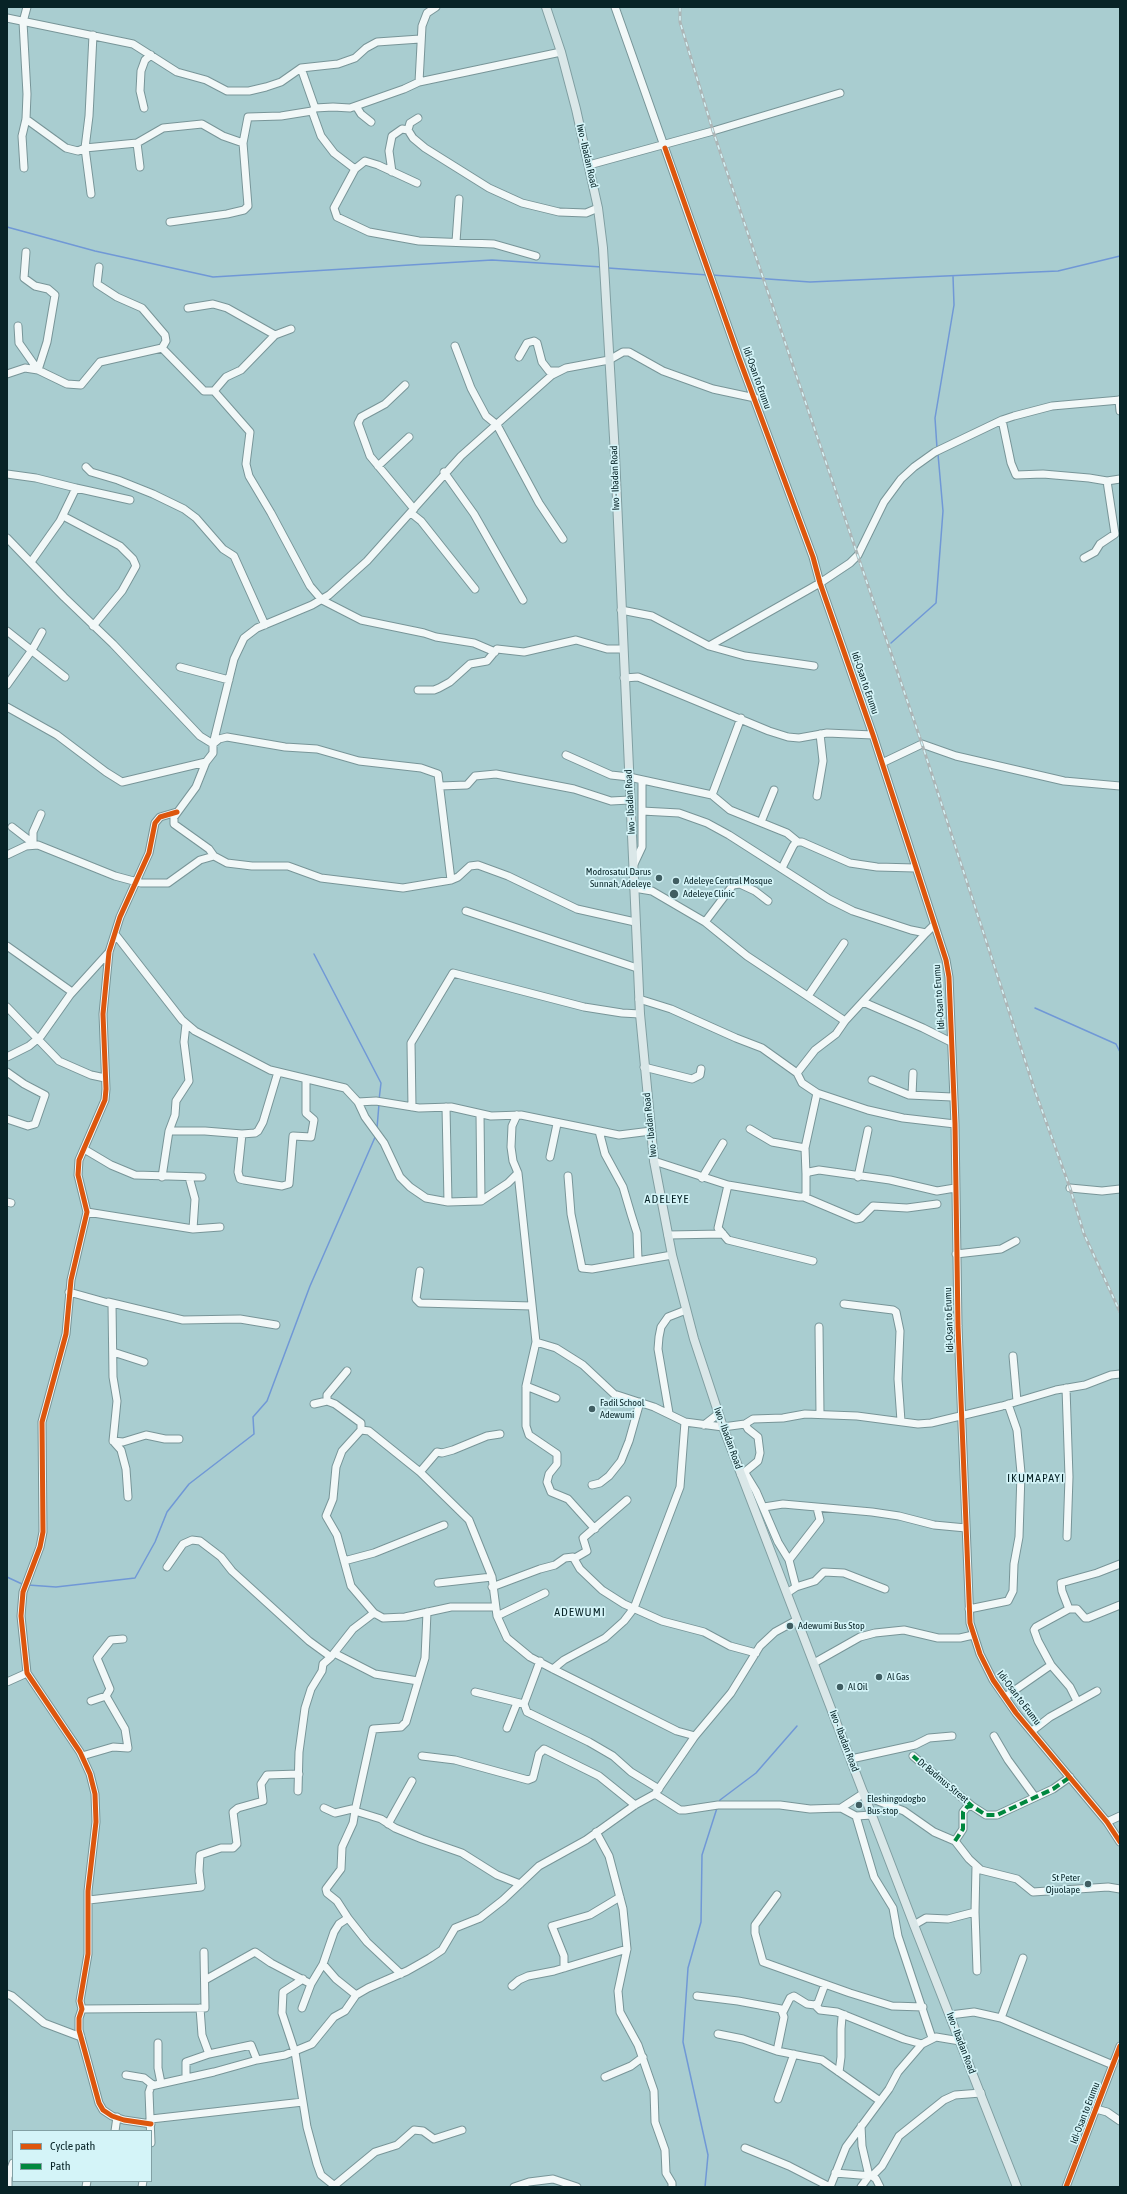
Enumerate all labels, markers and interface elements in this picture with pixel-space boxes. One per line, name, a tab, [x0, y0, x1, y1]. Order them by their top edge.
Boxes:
street label: Iwo - Ibadan Road	[574, 123, 600, 189]
street label: Idi-Osan to Erumu	[740, 345, 774, 411]
street label: Iwo - Ibadan Road	[608, 445, 622, 511]
street label: Idi-Osan to Erumu	[849, 650, 881, 716]
street label: Iwo - Ibadan Road	[622, 769, 638, 835]
place label: Modrosatul Darus Sunnah, Adeleye	[586, 866, 651, 890]
marker: Modrosatul Darus Sunnah, Adeleye	[654, 873, 664, 883]
place label: Adeleye Central Mosque	[684, 875, 772, 887]
marker: Adeleye Central Mosque	[671, 876, 681, 886]
marker: Adeleye Clinic	[668, 888, 680, 900]
place label: Adeleye Clinic	[683, 888, 734, 900]
street label: Idi-Osan to Erumu	[931, 964, 947, 1030]
street label: Iwo - Ibadan Road	[641, 1092, 659, 1158]
district label: ADELEYE	[645, 1192, 689, 1206]
street label: Idi-Osan to Erumu	[942, 1287, 956, 1353]
place label: Fadil School Adewumi	[600, 1397, 644, 1420]
marker: Fadil School Adewumi	[587, 1404, 597, 1414]
street label: Iwo - Ibadan Road	[711, 1405, 745, 1471]
district label: IKUMAPAYI	[1007, 1471, 1065, 1485]
district label: ADEWUMI	[554, 1605, 606, 1619]
place label: Adewumi Bus Stop	[798, 1620, 865, 1632]
marker: Adewumi Bus Stop	[785, 1621, 795, 1631]
street label: Idi-Osan to Erumu	[995, 1668, 1043, 1728]
place label: Al Gas	[887, 1671, 909, 1683]
marker: Al Gas	[874, 1672, 884, 1682]
place label: Al Oil	[848, 1681, 868, 1693]
marker: Al Oil	[835, 1682, 845, 1692]
street label: Iwo - Ibadan Road	[827, 1709, 861, 1773]
street label: Dr Badmus Street	[915, 1756, 971, 1806]
place label: Eleshingodogbo Bus-stop	[867, 1793, 926, 1816]
marker: Eleshingodogbo Bus-stop	[854, 1800, 864, 1810]
place label: St Peter Ojuolape	[1046, 1872, 1080, 1896]
marker: St Peter Ojuolape	[1083, 1879, 1093, 1889]
street label: Iwo - Ibadan Road	[944, 2011, 978, 2075]
street label: Idi-Osan to Erumu	[1068, 2080, 1102, 2146]
legend	[12, 2130, 152, 2182]
text: Cycle path	[50, 2139, 95, 2153]
text: Path	[50, 2159, 71, 2173]

